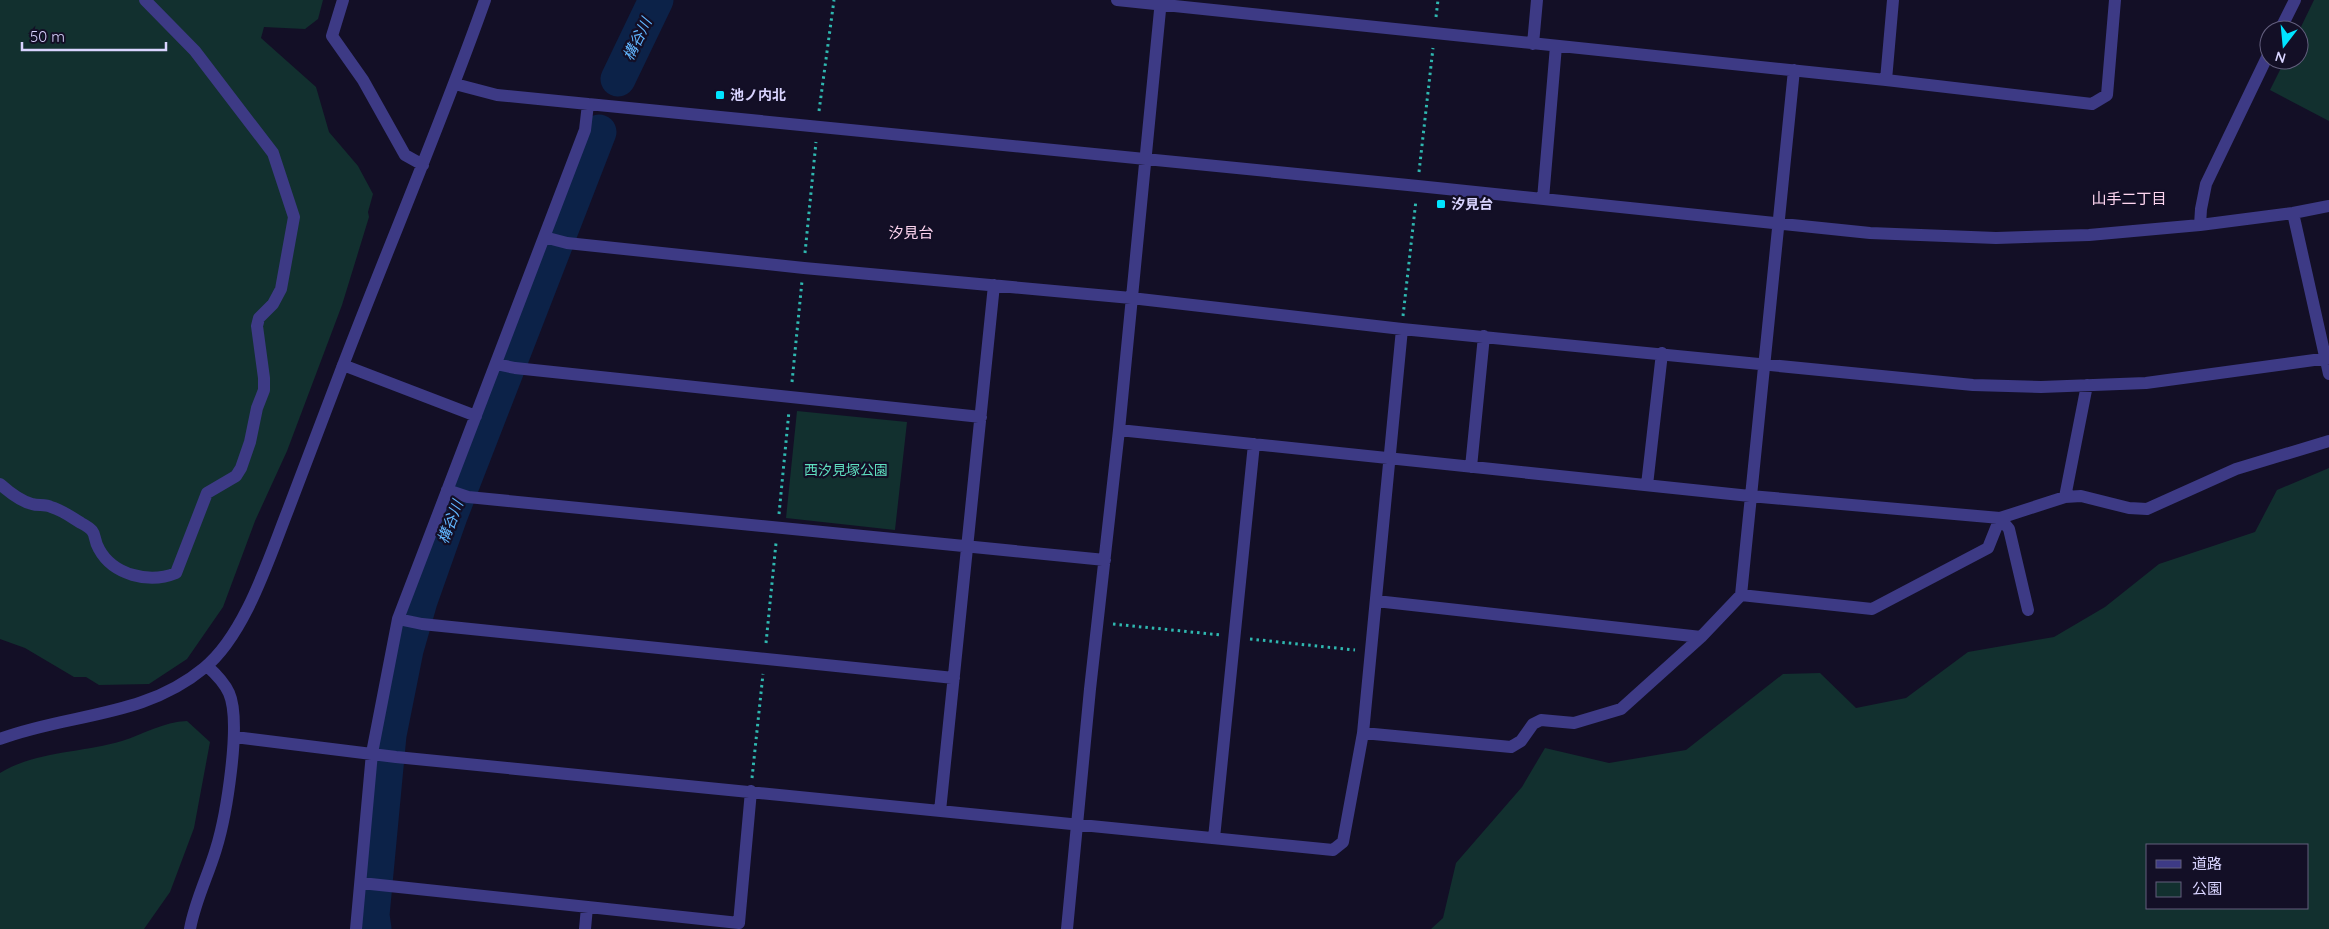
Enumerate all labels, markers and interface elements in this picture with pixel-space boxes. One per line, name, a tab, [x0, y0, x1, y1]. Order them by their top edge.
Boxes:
water label: 構谷川	[619, 13, 656, 63]
scale bar	[22, 20, 166, 52]
north arrow	[2259, 20, 2309, 70]
text: 50 m	[30, 27, 65, 46]
text: N	[2273, 47, 2288, 68]
place label: 池ノ内北	[730, 86, 786, 104]
marker: 池ノ内北	[714, 89, 726, 101]
district label: 山手二丁目	[2091, 189, 2167, 208]
place label: 汐見台	[1451, 195, 1493, 213]
marker: 汐見台	[1435, 198, 1447, 210]
district label: 汐見台	[888, 223, 934, 242]
park label: 西汐見塚公園	[804, 461, 888, 479]
water label: 構谷川	[433, 496, 468, 546]
legend	[2146, 844, 2309, 909]
text: 道路	[2192, 854, 2222, 873]
text: 公園	[2192, 879, 2222, 898]

